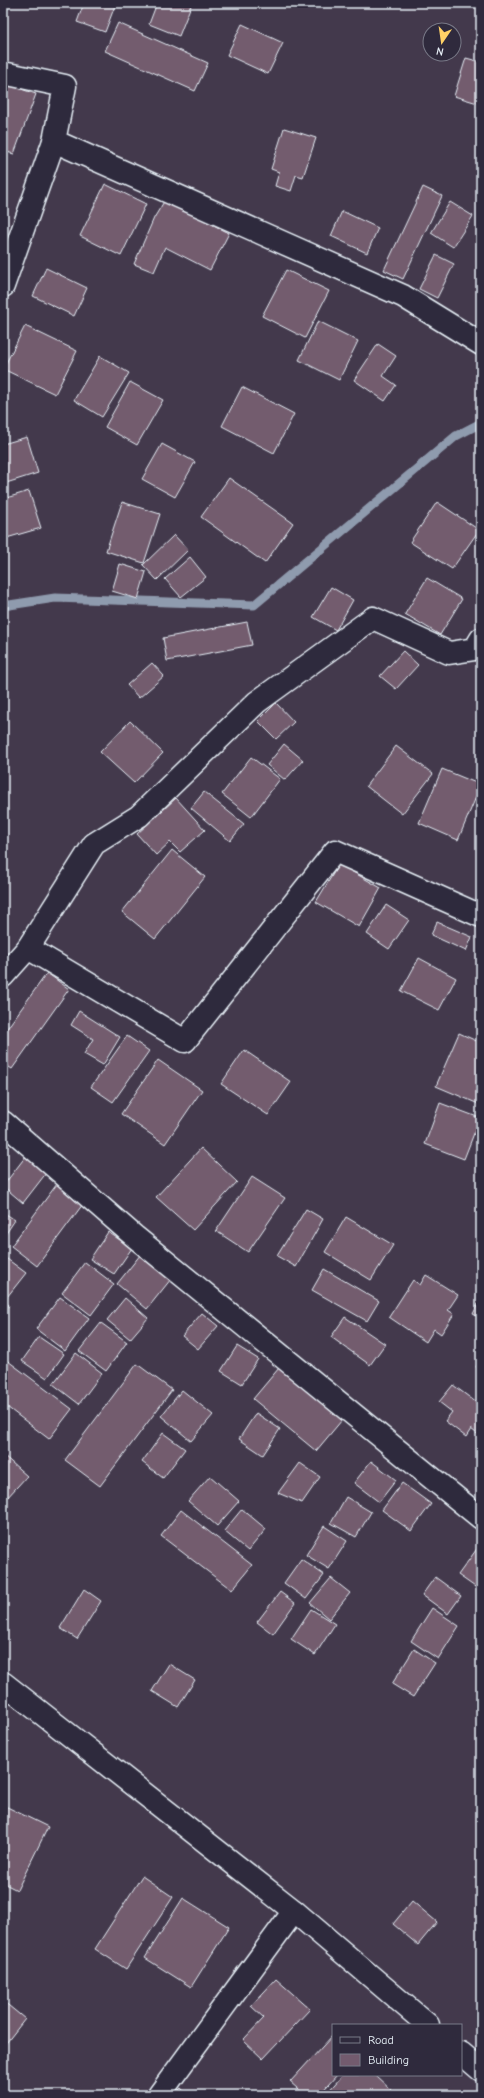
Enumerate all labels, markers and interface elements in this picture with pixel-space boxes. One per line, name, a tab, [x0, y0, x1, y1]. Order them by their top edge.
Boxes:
north arrow	[422, 22, 462, 62]
text: N	[435, 44, 445, 58]
legend	[332, 2024, 462, 2076]
text: Road	[368, 2033, 394, 2047]
text: Building	[368, 2053, 409, 2067]

